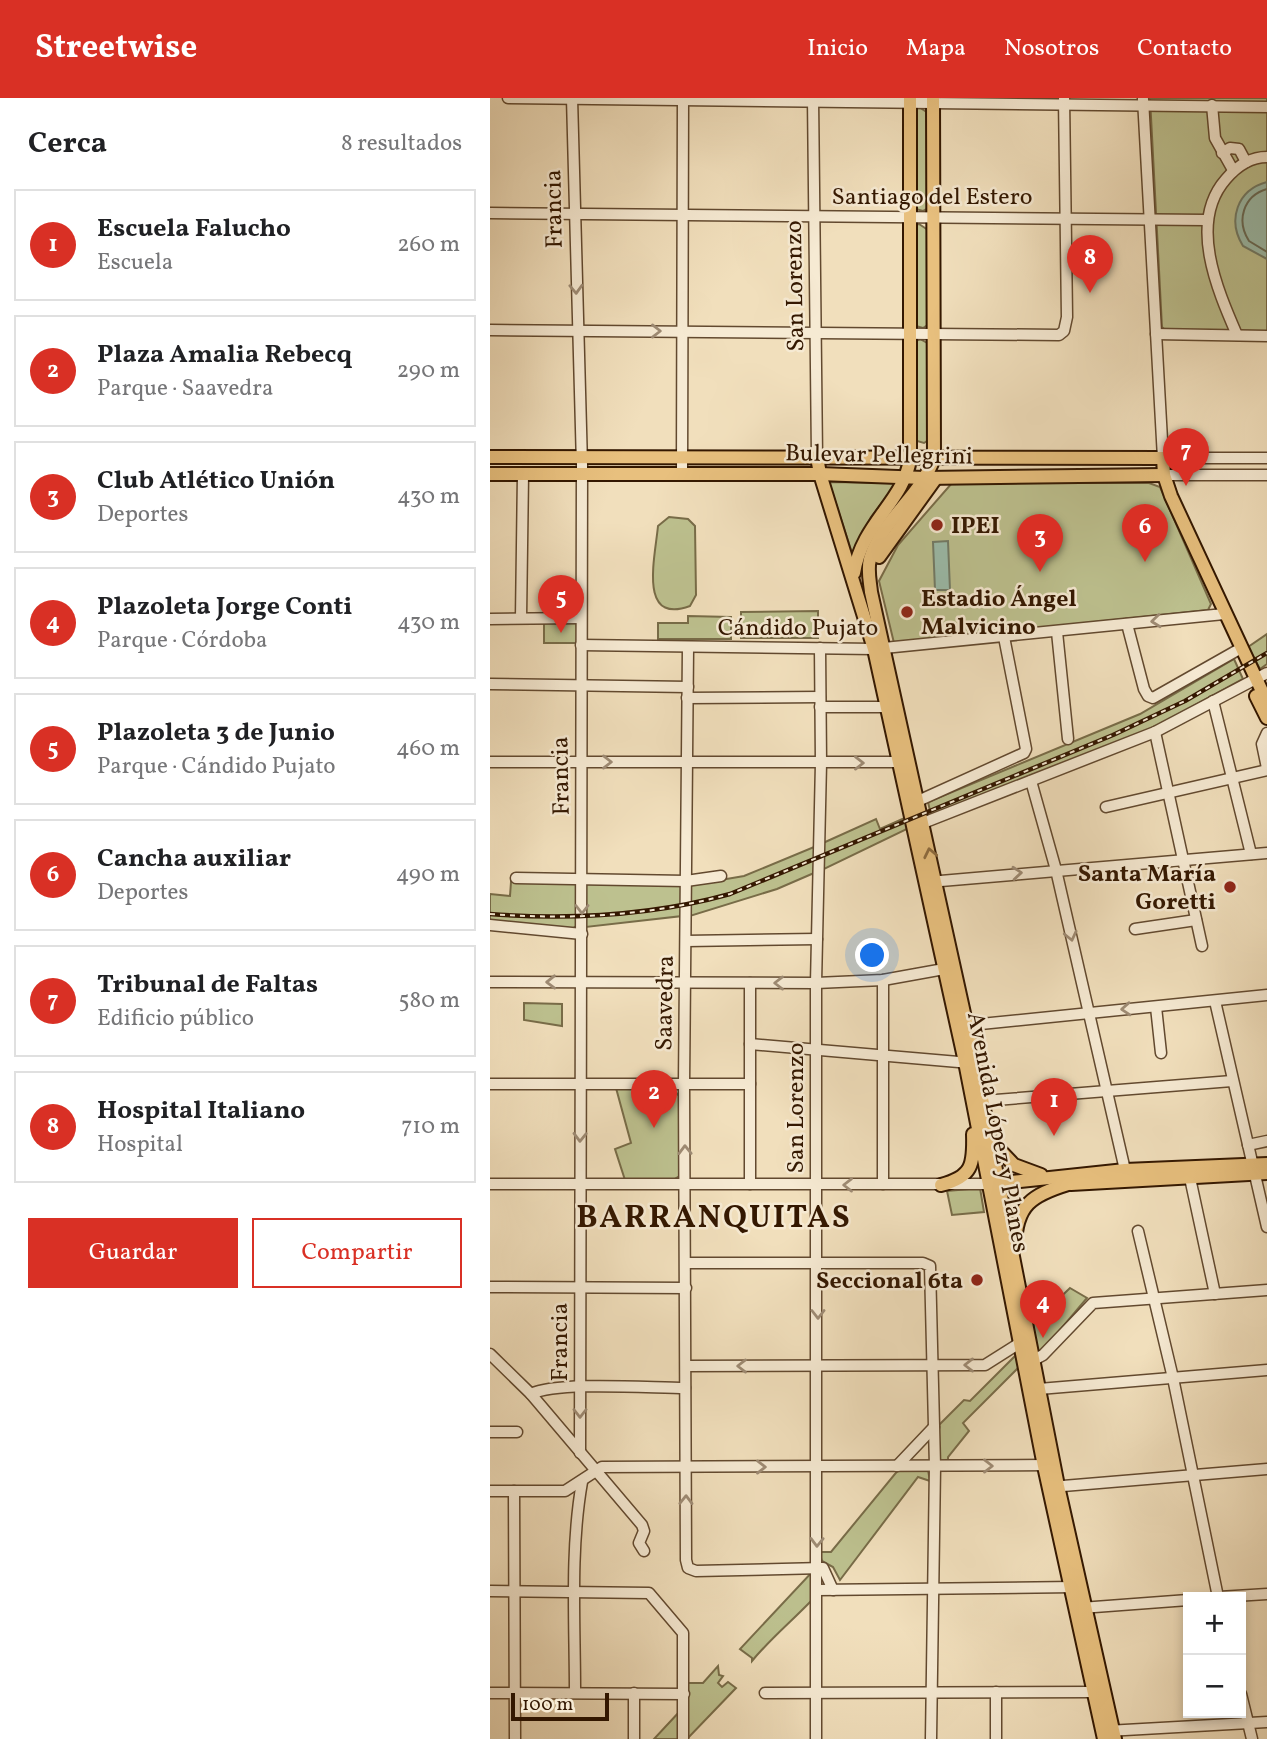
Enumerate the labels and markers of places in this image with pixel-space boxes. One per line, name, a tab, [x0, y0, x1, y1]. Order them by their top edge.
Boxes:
pin: 8	[1067, 235, 1113, 293]
pin: 7	[1163, 428, 1209, 486]
pin: 6	[1122, 504, 1168, 562]
place label: IPEI	[951, 510, 1000, 544]
pin: 3	[1017, 514, 1063, 572]
marker: IPEI	[929, 517, 945, 533]
pin: 5	[538, 575, 584, 633]
place label: Estadio Ángel Malvicino	[921, 583, 1077, 645]
marker: Estadio Ángel Malvicino	[899, 604, 915, 620]
place label: Santa María Goretti	[1078, 858, 1216, 920]
marker: Santa María Goretti	[1222, 879, 1238, 895]
pin: 2	[631, 1070, 677, 1128]
pin: 1	[1031, 1078, 1077, 1136]
place label: Seccional 6ta	[816, 1265, 963, 1299]
marker: Seccional 6ta	[969, 1272, 985, 1288]
pin: 4	[1020, 1280, 1066, 1338]

